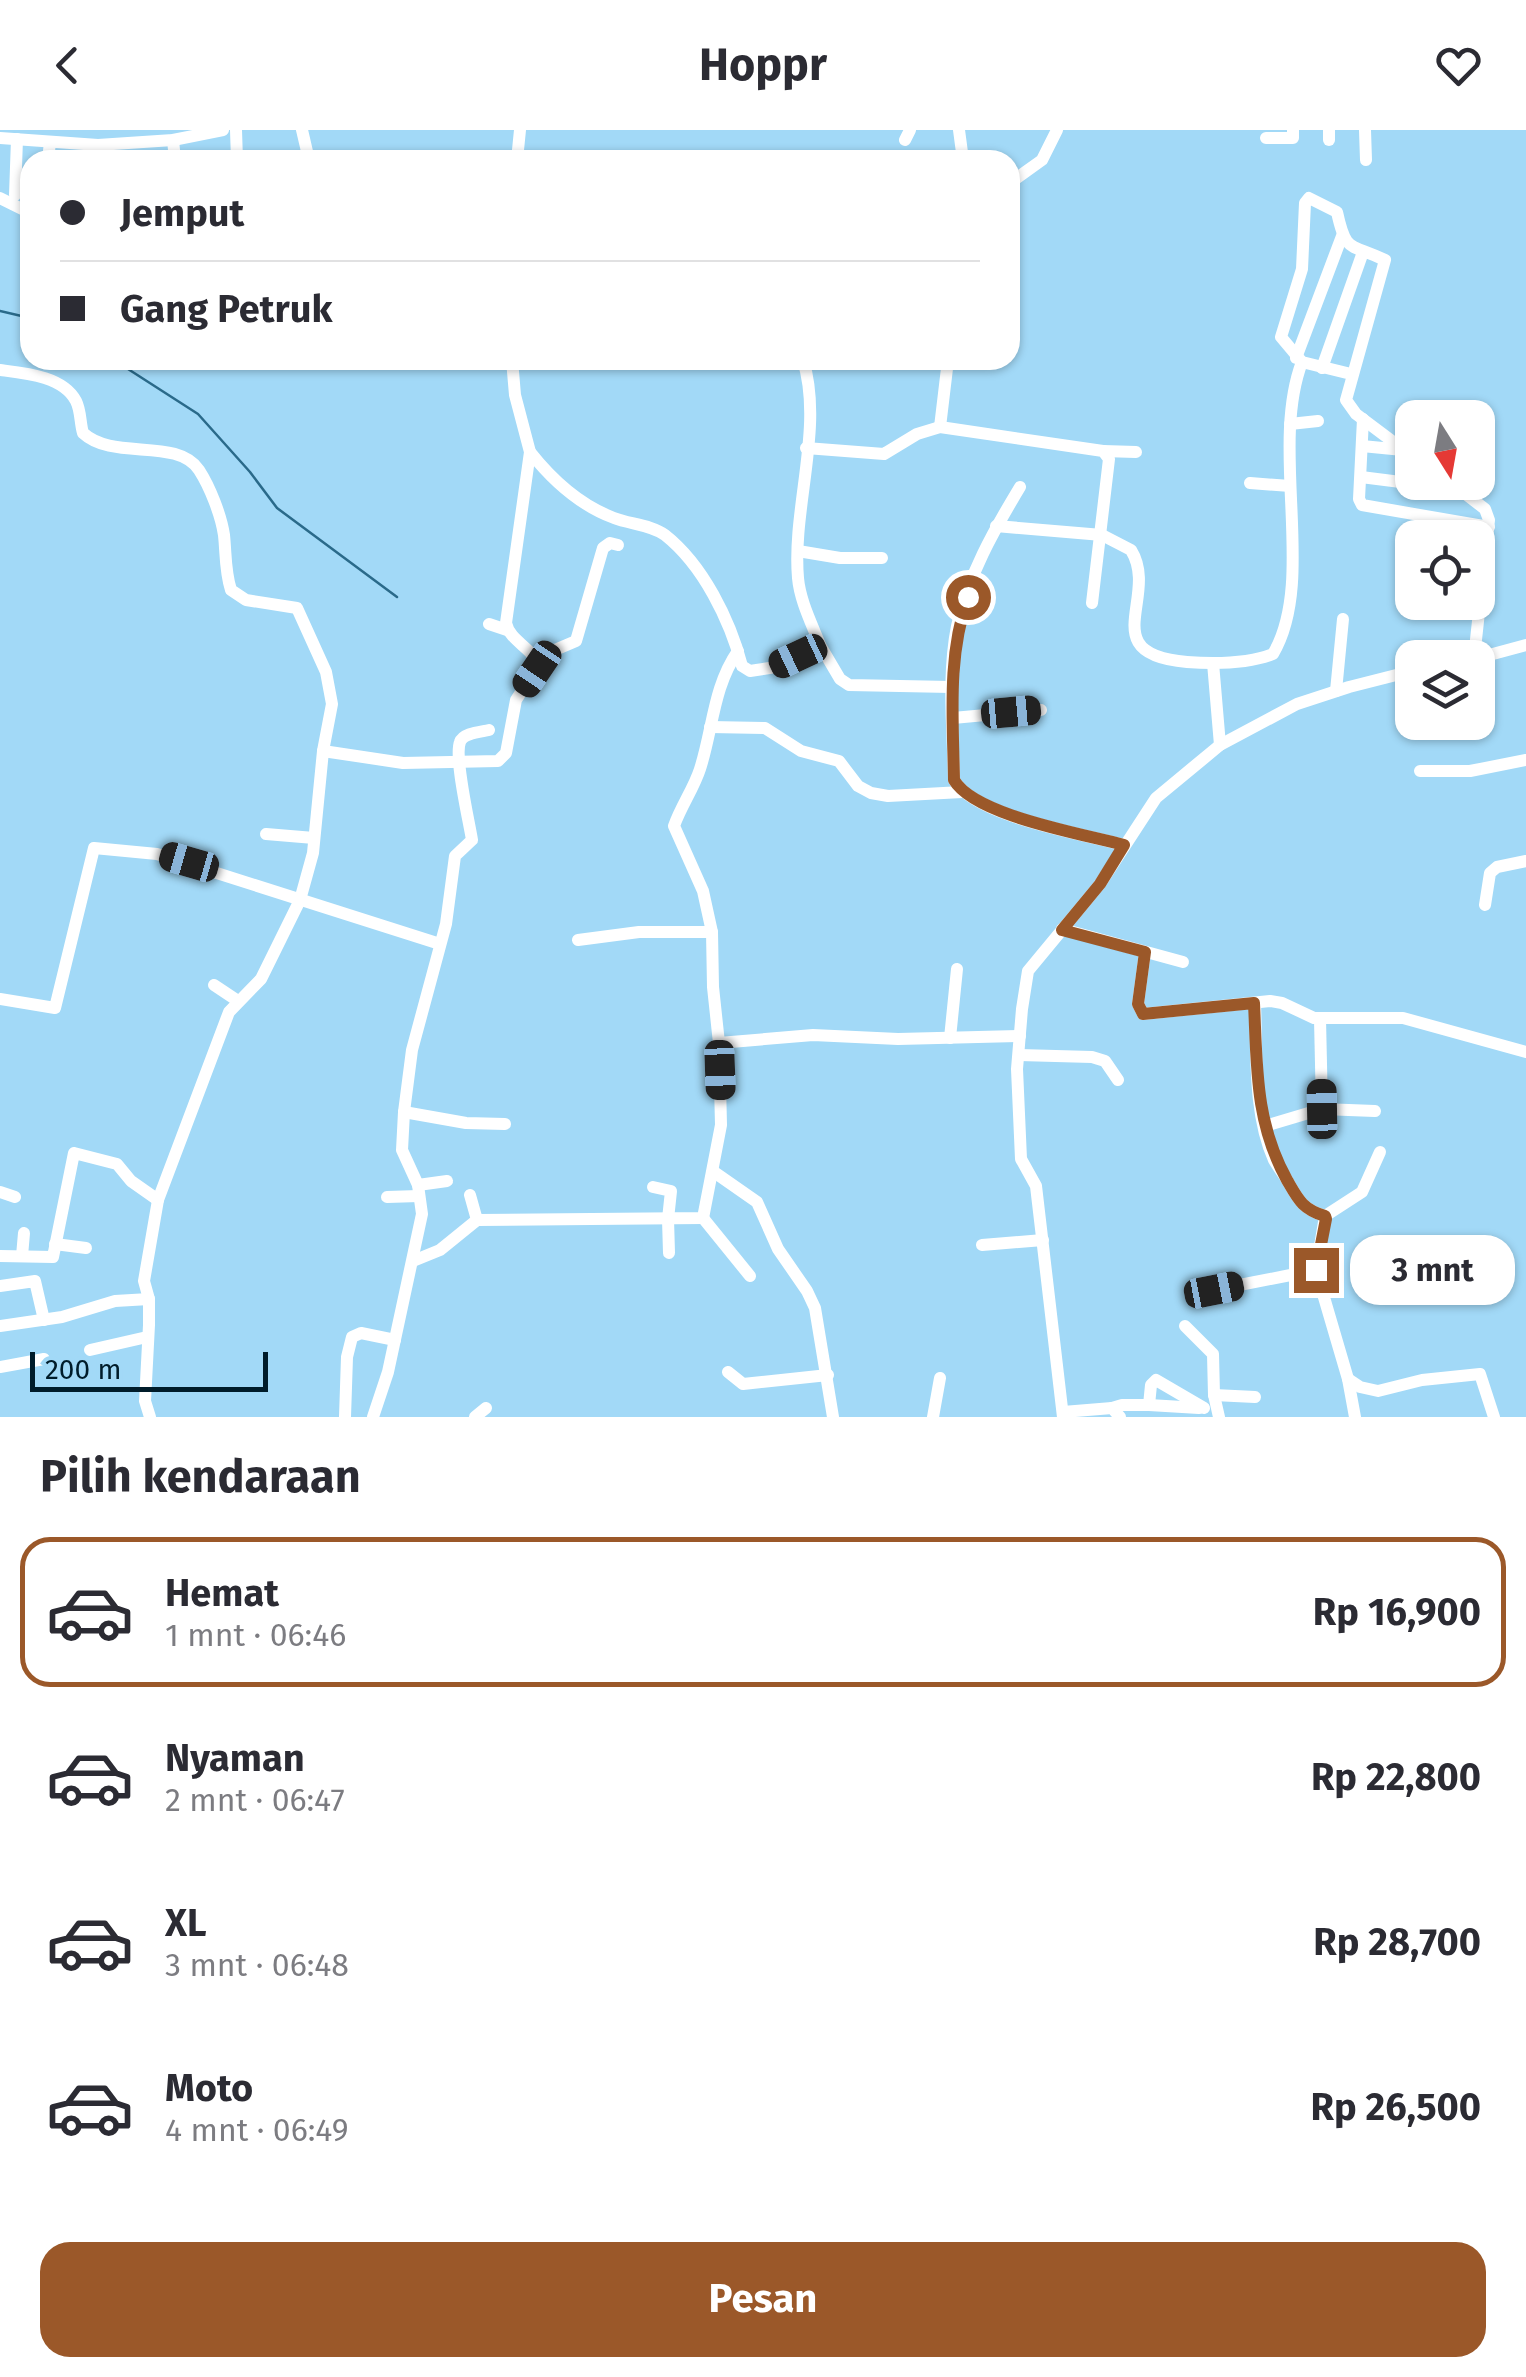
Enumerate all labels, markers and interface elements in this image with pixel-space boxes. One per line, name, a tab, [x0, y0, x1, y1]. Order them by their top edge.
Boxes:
icon: back	[40, 38, 95, 93]
text: Hoppr	[699, 38, 827, 92]
icon: heart	[1431, 38, 1486, 93]
text: Jemput	[120, 190, 244, 236]
text: Gang Petruk	[120, 286, 332, 332]
north arrow	[1395, 400, 1495, 500]
map controls	[1395, 400, 1495, 740]
button: locate	[1395, 520, 1495, 620]
route start	[946, 575, 991, 620]
car	[764, 630, 832, 682]
car	[508, 636, 566, 702]
button: layers	[1395, 640, 1495, 740]
car	[980, 694, 1042, 730]
car	[156, 839, 222, 885]
car	[704, 1039, 736, 1101]
car	[1306, 1079, 1338, 1139]
callout: 3 mnt	[1351, 1235, 1516, 1305]
route end	[1294, 1248, 1339, 1293]
text: 3 mnt	[1391, 1251, 1474, 1289]
car	[1182, 1270, 1246, 1310]
scale bar	[30, 1347, 268, 1392]
text: 200 m	[45, 1353, 122, 1386]
text: Pilih kendaraan	[40, 1450, 361, 1504]
icon: car	[45, 1567, 135, 1657]
text: Hemat	[165, 1570, 279, 1616]
text: Rp 16,900	[1313, 1589, 1481, 1635]
text: 1 mnt · 06:46	[165, 1616, 346, 1654]
icon: car	[45, 1732, 135, 1822]
text: Nyaman	[165, 1735, 305, 1781]
text: Rp 22,800	[1311, 1754, 1481, 1800]
text: 2 mnt · 06:47	[165, 1781, 345, 1819]
icon: car	[45, 1897, 135, 1987]
text: XL	[165, 1900, 207, 1946]
text: Rp 28,700	[1313, 1919, 1481, 1965]
text: 3 mnt · 06:48	[165, 1946, 349, 1984]
icon: car	[45, 2062, 135, 2152]
text: Moto	[165, 2065, 253, 2111]
text: Rp 26,500	[1310, 2084, 1481, 2130]
text: 4 mnt · 06:49	[165, 2111, 349, 2149]
button: Pesan	[40, 2242, 1486, 2357]

